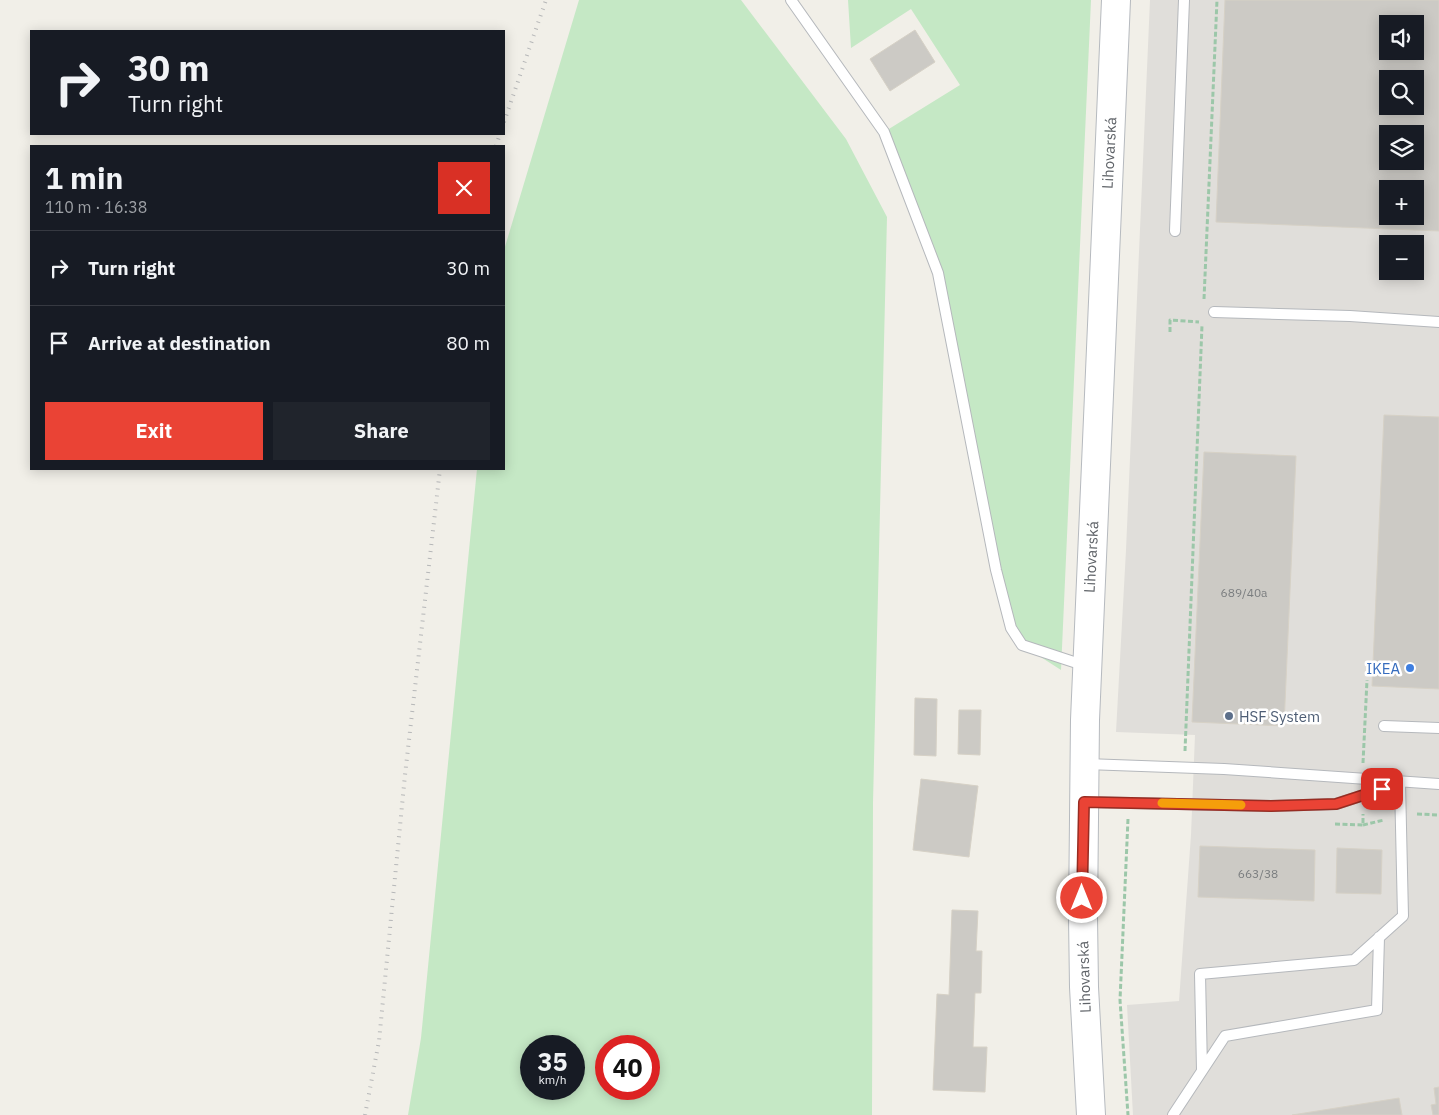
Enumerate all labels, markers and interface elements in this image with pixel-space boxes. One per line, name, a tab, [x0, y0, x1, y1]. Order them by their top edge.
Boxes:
map controls	[1379, 15, 1424, 280]
button: sound	[1379, 15, 1424, 60]
text: 30 m	[128, 45, 210, 91]
icon: right	[45, 50, 110, 115]
button: search	[1379, 70, 1424, 115]
text: Turn right	[128, 89, 223, 118]
street label: Lihovarská	[1098, 117, 1120, 189]
button: layers	[1379, 125, 1424, 170]
text: 1 min	[45, 158, 123, 197]
button: close	[438, 162, 490, 214]
button: +	[1379, 180, 1424, 225]
text: 110 m · 16:38	[45, 197, 147, 217]
button: −	[1379, 235, 1424, 280]
icon: right	[45, 254, 73, 282]
text: Turn right	[88, 256, 175, 280]
text: 30 m	[446, 256, 490, 280]
icon: arrive	[45, 329, 73, 357]
text: Arrive at destination	[88, 331, 271, 355]
text: 80 m	[446, 331, 490, 355]
button: Exit	[45, 402, 263, 460]
button: Share	[273, 402, 490, 460]
street label: Lihovarská	[1080, 521, 1102, 593]
house number: 689/40a	[1220, 585, 1268, 600]
place label: IKEA	[1366, 659, 1400, 678]
marker: IKEA	[1404, 662, 1416, 674]
place label: HSF System	[1239, 707, 1320, 726]
marker: HSF System	[1223, 710, 1235, 722]
pin	[1361, 768, 1403, 810]
icon: arrive	[1368, 775, 1396, 803]
house number: 663/38	[1238, 866, 1278, 881]
position arrow	[1055, 871, 1107, 923]
street label: Lihovarská	[1073, 941, 1095, 1013]
speed limit sign: 40	[595, 1035, 660, 1100]
text: 35	[537, 1045, 568, 1078]
text: km/h	[538, 1072, 567, 1087]

